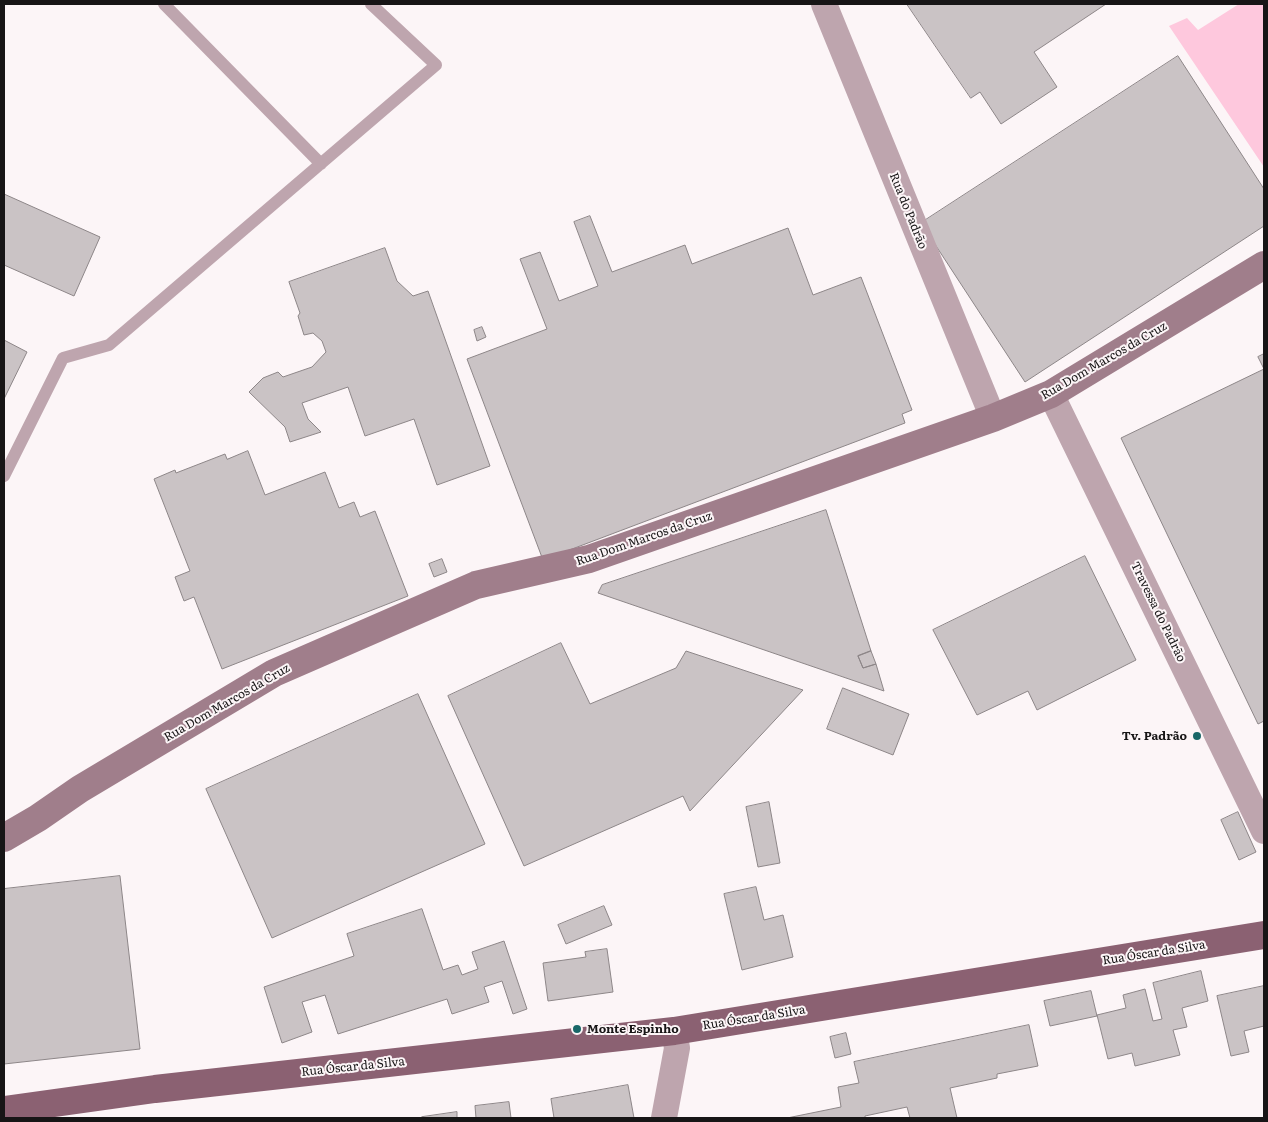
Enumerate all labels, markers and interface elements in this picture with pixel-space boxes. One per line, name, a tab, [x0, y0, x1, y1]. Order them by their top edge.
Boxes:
street label: Rua do Padrão	[886, 171, 930, 251]
street label: Rua Dom Marcos da Cruz	[1039, 319, 1169, 403]
street label: Rua Dom Marcos da Cruz	[574, 509, 714, 569]
street label: Travessa do Padrão	[1128, 560, 1188, 664]
street label: Rua Dom Marcos da Cruz	[162, 661, 292, 745]
place label: Tv. Padrão	[1122, 729, 1187, 743]
marker: Tv. Padrão	[1191, 730, 1203, 742]
street label: Rua Óscar da Silva	[1102, 938, 1206, 968]
street label: Rua Óscar da Silva	[702, 1003, 806, 1033]
place label: Monte Espinho	[587, 1022, 679, 1036]
marker: Monte Espinho	[571, 1023, 583, 1035]
street label: Rua Óscar da Silva	[301, 1054, 405, 1080]

